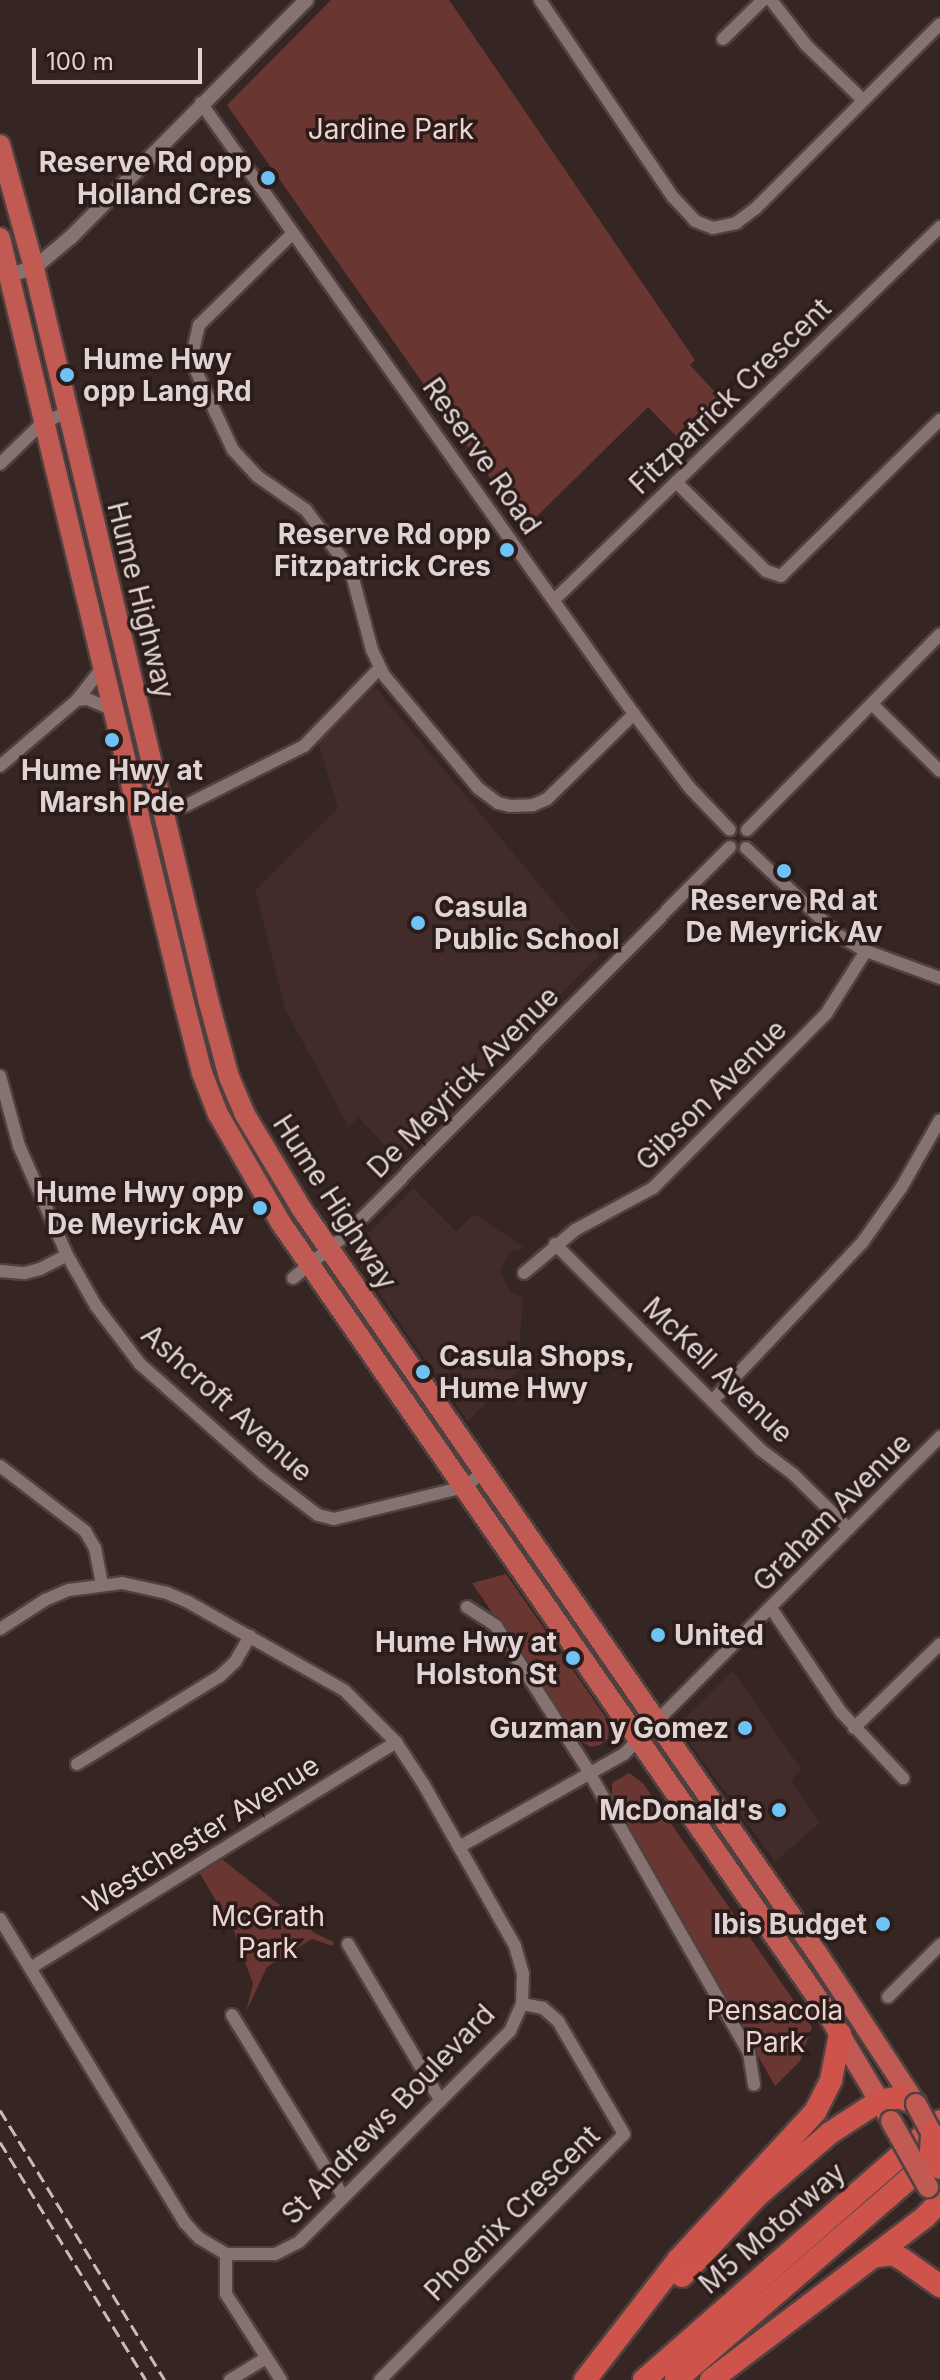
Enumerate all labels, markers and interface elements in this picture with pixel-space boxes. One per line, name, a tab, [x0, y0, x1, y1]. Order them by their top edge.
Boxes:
scale bar	[36, 32, 206, 82]
text: 100 m	[46, 47, 114, 76]
park label: Jardine Park	[308, 112, 474, 146]
place label: Reserve Rd opp Holland Cres	[39, 145, 252, 211]
marker: Reserve Rd opp Holland Cres	[259, 169, 277, 187]
street label: Fitzpatrick Crescent	[622, 291, 838, 501]
place label: Hume Hwy opp Lang Rd	[83, 342, 252, 408]
marker: Hume Hwy opp Lang Rd	[58, 366, 76, 384]
street label: Reserve Road	[416, 371, 548, 541]
street label: Hume Highway	[100, 498, 182, 702]
place label: Reserve Rd opp Fitzpatrick Cres	[274, 517, 491, 583]
marker: Reserve Rd opp Fitzpatrick Cres	[498, 541, 516, 559]
marker: Hume Hwy at Marsh Pde	[103, 731, 121, 749]
place label: Hume Hwy at Marsh Pde	[21, 753, 203, 819]
marker: Reserve Rd at De Meyrick Av	[775, 862, 793, 880]
place label: Reserve Rd at De Meyrick Av	[686, 883, 882, 949]
place label: Casula Public School	[434, 890, 620, 956]
marker: Casula Public School	[409, 914, 427, 932]
street label: De Meyrick Avenue	[360, 979, 566, 1185]
street label: Gibson Avenue	[629, 1013, 793, 1177]
street label: Hume Highway	[266, 1108, 404, 1296]
place label: Hume Hwy opp De Meyrick Av	[36, 1175, 244, 1241]
marker: Hume Hwy opp De Meyrick Av	[251, 1199, 269, 1217]
street label: McKell Avenue	[636, 1290, 800, 1450]
street label: Ashcroft Avenue	[135, 1317, 319, 1489]
place label: Casula Shops, Hume Hwy	[439, 1339, 635, 1405]
marker: Casula Shops, Hume Hwy	[414, 1363, 432, 1381]
street label: Graham Avenue	[746, 1426, 918, 1598]
place label: United	[674, 1618, 764, 1652]
place label: Hume Hwy at Holston St	[375, 1625, 557, 1691]
marker: United	[649, 1626, 667, 1644]
marker: Hume Hwy at Holston St	[564, 1649, 582, 1667]
place label: Guzman y Gomez	[489, 1711, 729, 1745]
marker: Guzman y Gomez	[736, 1719, 754, 1737]
street label: Westchester Avenue	[77, 1748, 325, 1920]
place label: McDonald's	[599, 1793, 763, 1827]
marker: McDonald's	[770, 1801, 788, 1819]
park label: McGrath Park	[211, 1899, 325, 1965]
place label: Ibis Budget	[713, 1907, 867, 1941]
marker: Ibis Budget	[874, 1915, 892, 1933]
park label: Pensacola Park	[707, 1993, 843, 2059]
street label: St Andrews Boulevard	[274, 1997, 502, 2231]
street label: Phoenix Crescent	[417, 2118, 607, 2308]
street label: M5 Motorway	[692, 2155, 852, 2301]

